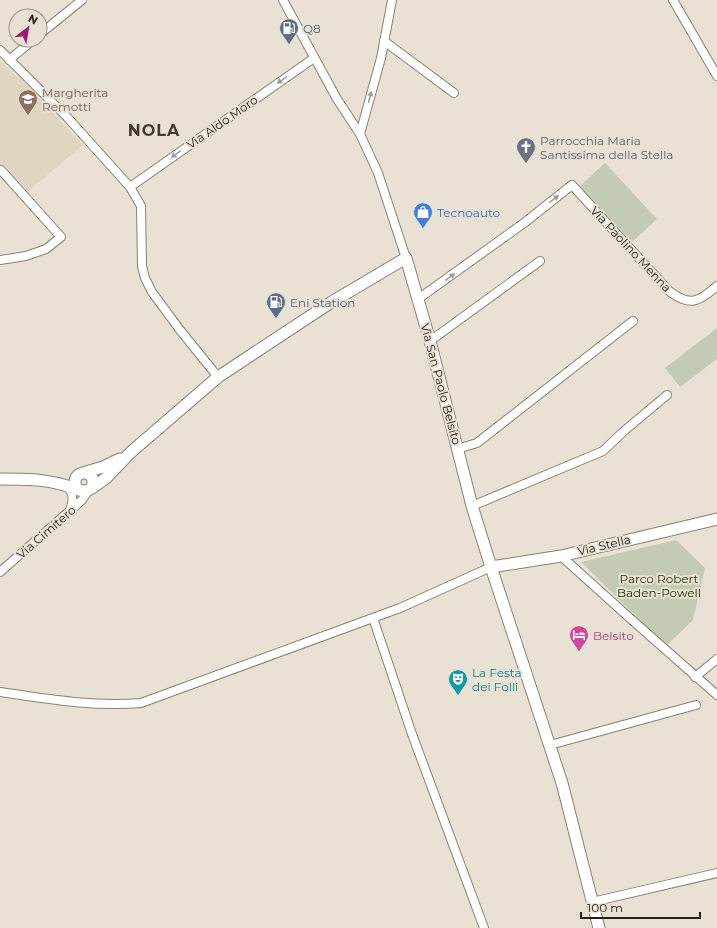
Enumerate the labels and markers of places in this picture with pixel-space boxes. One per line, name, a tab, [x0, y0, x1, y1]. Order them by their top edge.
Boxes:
fuel station icon: Q8	[278, 17, 300, 45]
place label: Q8	[303, 21, 321, 36]
place label: Margherita Remotti	[42, 85, 108, 114]
school or university icon: Margherita Remotti	[17, 88, 39, 116]
place label: Parrocchia Maria Santissima della Stella	[540, 133, 673, 162]
church icon: Parrocchia Maria Santissima della Stella	[515, 136, 537, 164]
shop icon: Tecnoauto	[412, 201, 434, 229]
place label: Tecnoauto	[437, 205, 500, 220]
fuel station icon: Eni Station	[265, 291, 287, 319]
place label: Eni Station	[290, 295, 355, 310]
hotel icon: Belsito	[568, 624, 590, 652]
place label: Belsito	[593, 628, 634, 643]
place label: La Festa dei Folli	[472, 665, 522, 694]
theatre icon: La Festa dei Folli	[447, 668, 469, 696]

